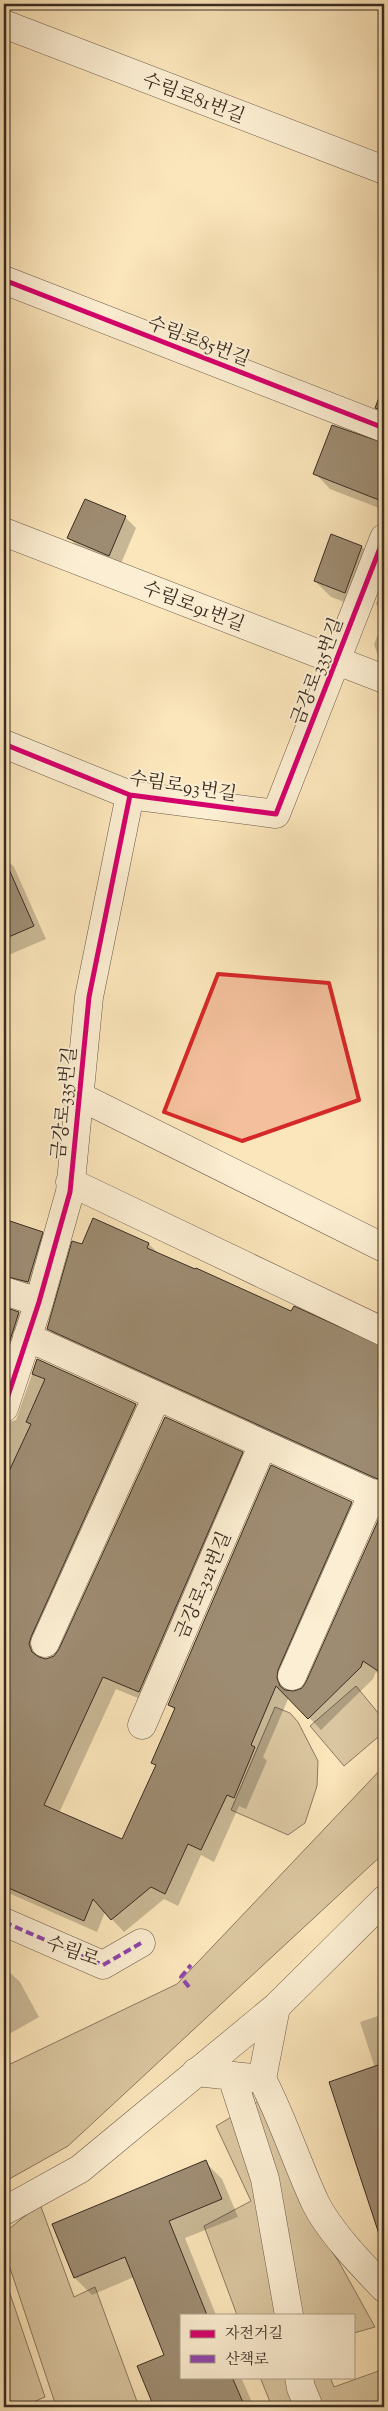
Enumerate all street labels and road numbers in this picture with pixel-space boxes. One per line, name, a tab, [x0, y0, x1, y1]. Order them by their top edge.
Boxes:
street label: 수림로81번길	[138, 67, 248, 131]
street label: 수림로85번길	[143, 310, 253, 374]
street label: 수림로91번길	[138, 575, 248, 639]
street label: 금강로335번길	[285, 614, 351, 730]
street label: 수림로93번길	[127, 766, 238, 809]
street label: 금강로335번길	[46, 1045, 85, 1161]
street label: 금강로321번길	[169, 1528, 239, 1644]
street label: 수림로	[42, 1930, 103, 1974]

